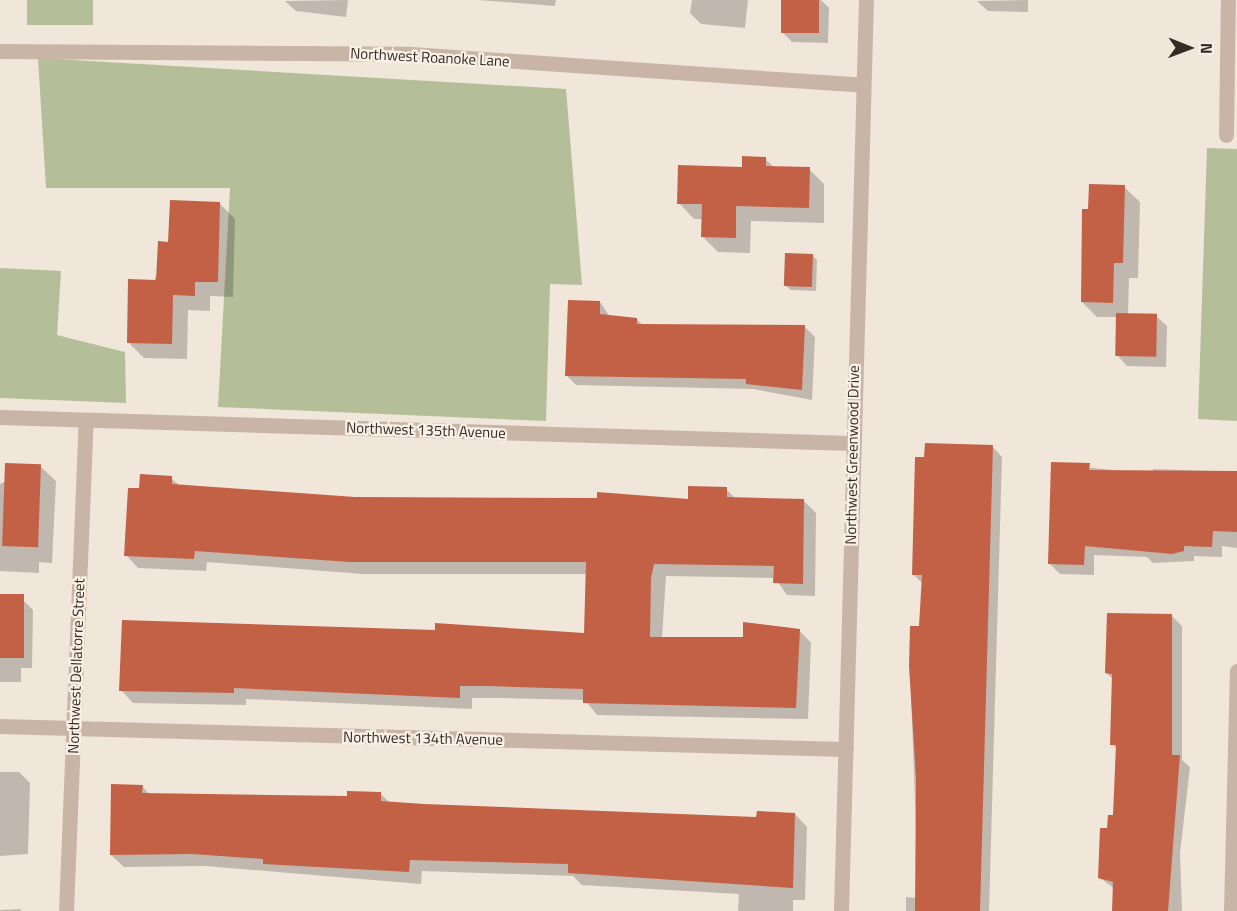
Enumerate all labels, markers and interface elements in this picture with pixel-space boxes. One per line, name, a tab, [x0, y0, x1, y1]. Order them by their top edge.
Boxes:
north arrow	[1159, 18, 1219, 78]
text: N	[1195, 43, 1219, 54]
street label: Northwest Roanoke Lane	[350, 44, 510, 70]
street label: Northwest Greenwood Drive	[841, 365, 863, 545]
street label: Northwest 135th Avenue	[346, 418, 506, 442]
street label: Northwest Dellatorre Street	[64, 578, 88, 754]
street label: Northwest 134th Avenue	[343, 728, 503, 748]

